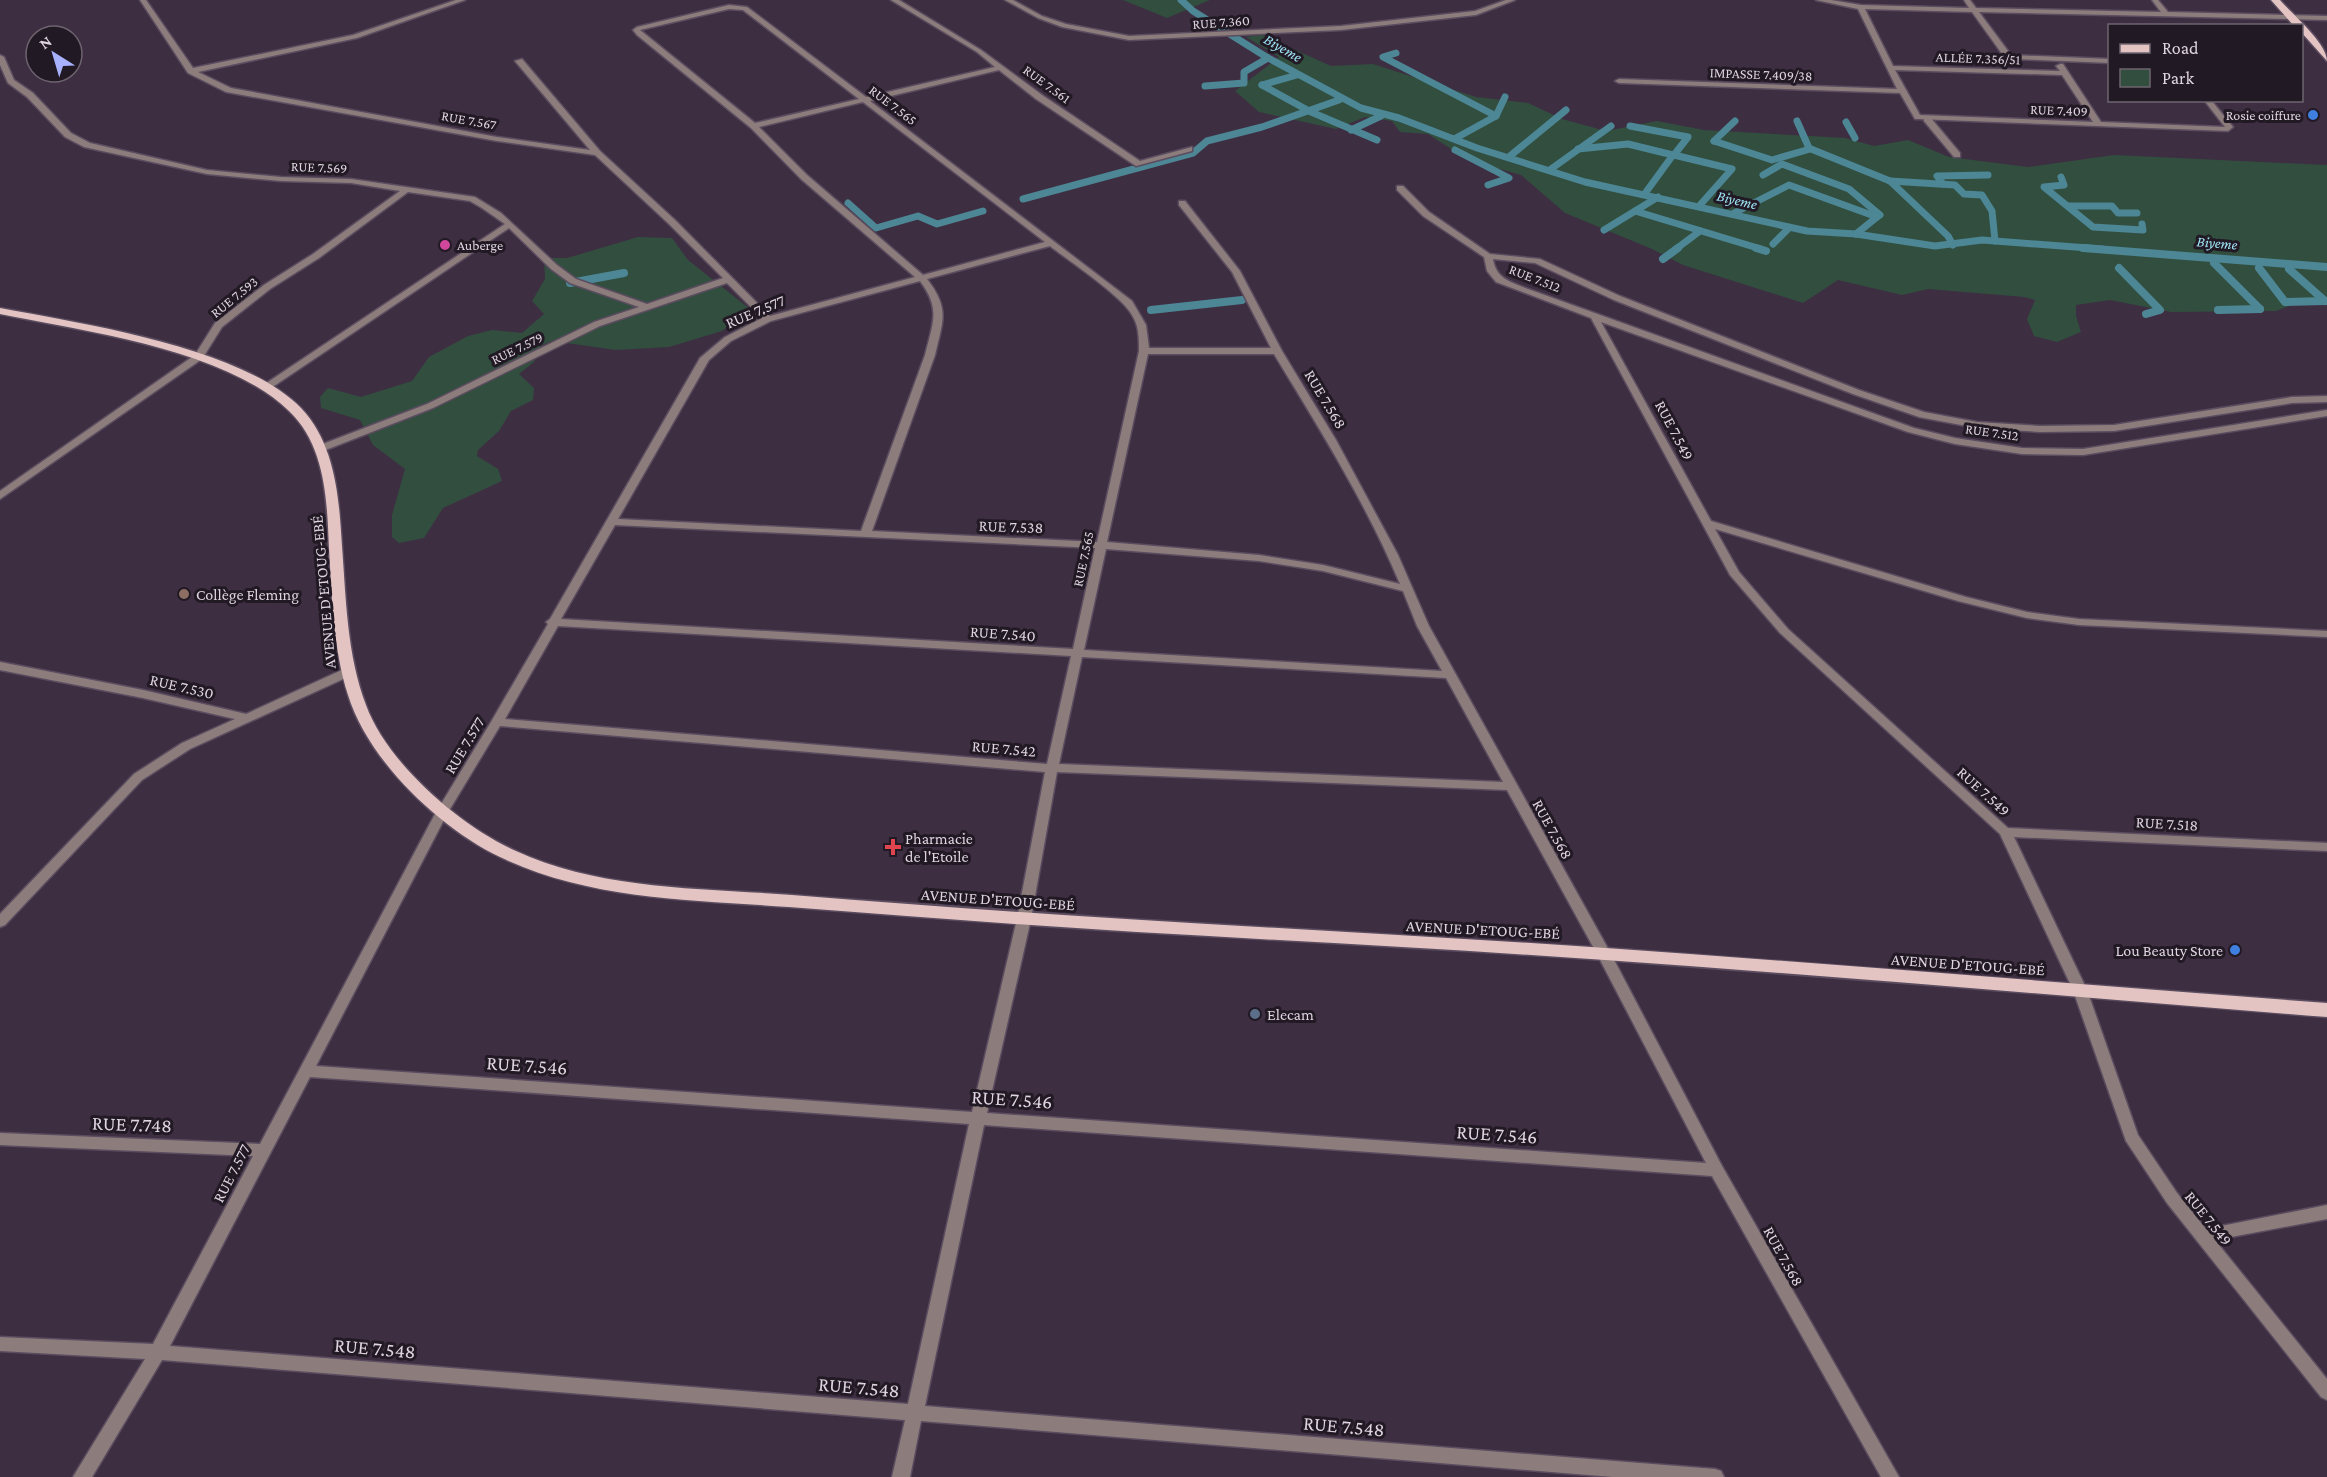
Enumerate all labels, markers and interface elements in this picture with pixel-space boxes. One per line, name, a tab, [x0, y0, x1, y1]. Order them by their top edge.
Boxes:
street label: RUE 7.360	[1192, 12, 1250, 32]
north arrow	[24, 24, 84, 84]
legend	[2108, 24, 2303, 102]
water label: Biyeme	[1261, 31, 1305, 66]
text: N	[36, 32, 55, 52]
text: Road	[2162, 38, 2199, 58]
street label: ALLÉE 7.356/51	[1935, 49, 2021, 67]
street label: RUE 7.561	[1020, 62, 1074, 107]
street label: IMPASSE 7.409/38	[1709, 64, 1813, 84]
text: Park	[2162, 68, 2194, 88]
street label: RUE 7.565	[866, 82, 920, 128]
street label: RUE 7.409	[2030, 101, 2088, 119]
street label: RUE 7.567	[440, 107, 498, 133]
place label: Rosie coiffure	[2226, 107, 2301, 123]
marker: Rosie coiffure	[2306, 108, 2320, 122]
street label: RUE 7.569	[291, 158, 347, 176]
water label: Biyeme	[1715, 188, 1759, 213]
water label: Biyeme	[2196, 233, 2238, 254]
place label: Auberge	[457, 237, 503, 253]
marker: Auberge	[438, 238, 452, 252]
street label: RUE 7.512	[1507, 261, 1563, 295]
street label: RUE 7.593	[207, 273, 261, 321]
street label: RUE 7.577	[723, 291, 788, 332]
street label: RUE 7.579	[488, 329, 546, 367]
street label: RUE 7.568	[1301, 367, 1350, 432]
street label: RUE 7.549	[1652, 398, 1697, 463]
street label: RUE 7.512	[1964, 420, 2020, 444]
street label: AVENUE D'ETOUG-EBÉ	[308, 514, 339, 669]
street label: RUE 7.538	[978, 517, 1044, 536]
street label: RUE 7.565	[1069, 530, 1097, 588]
place label: Collège Fleming	[196, 586, 299, 604]
marker: Collège Fleming	[177, 587, 191, 601]
street label: RUE 7.540	[970, 623, 1036, 644]
street label: RUE 7.530	[148, 671, 215, 702]
street label: RUE 7.577	[441, 713, 488, 777]
street label: RUE 7.542	[971, 737, 1037, 760]
street label: RUE 7.549	[1954, 763, 2013, 819]
street label: RUE 7.568	[1529, 797, 1576, 862]
street label: RUE 7.518	[2135, 813, 2199, 834]
place label: Pharmacie de l'Etoile	[905, 830, 973, 865]
marker: Pharmacie de l'Etoile	[886, 840, 900, 854]
street label: AVENUE D'ETOUG-EBÉ	[921, 886, 1076, 913]
street label: AVENUE D'ETOUG-EBÉ	[1406, 917, 1561, 942]
place label: Lou Beauty Store	[2115, 942, 2223, 960]
marker: Lou Beauty Store	[2228, 943, 2242, 957]
street label: AVENUE D'ETOUG-EBÉ	[1891, 951, 2046, 978]
place label: Elecam	[1267, 1006, 1314, 1023]
marker: Elecam	[1248, 1007, 1262, 1021]
street label: RUE 7.546	[486, 1051, 568, 1079]
street label: RUE 7.546	[971, 1085, 1053, 1113]
street label: RUE 7.748	[92, 1112, 172, 1136]
street label: RUE 7.546	[1456, 1120, 1538, 1148]
street label: RUE 7.577	[210, 1141, 254, 1205]
street label: RUE 7.549	[2182, 1188, 2236, 1249]
street label: RUE 7.568	[1760, 1224, 1807, 1289]
street label: RUE 7.548	[333, 1333, 417, 1363]
street label: RUE 7.548	[817, 1372, 901, 1402]
street label: RUE 7.548	[1302, 1411, 1386, 1441]

